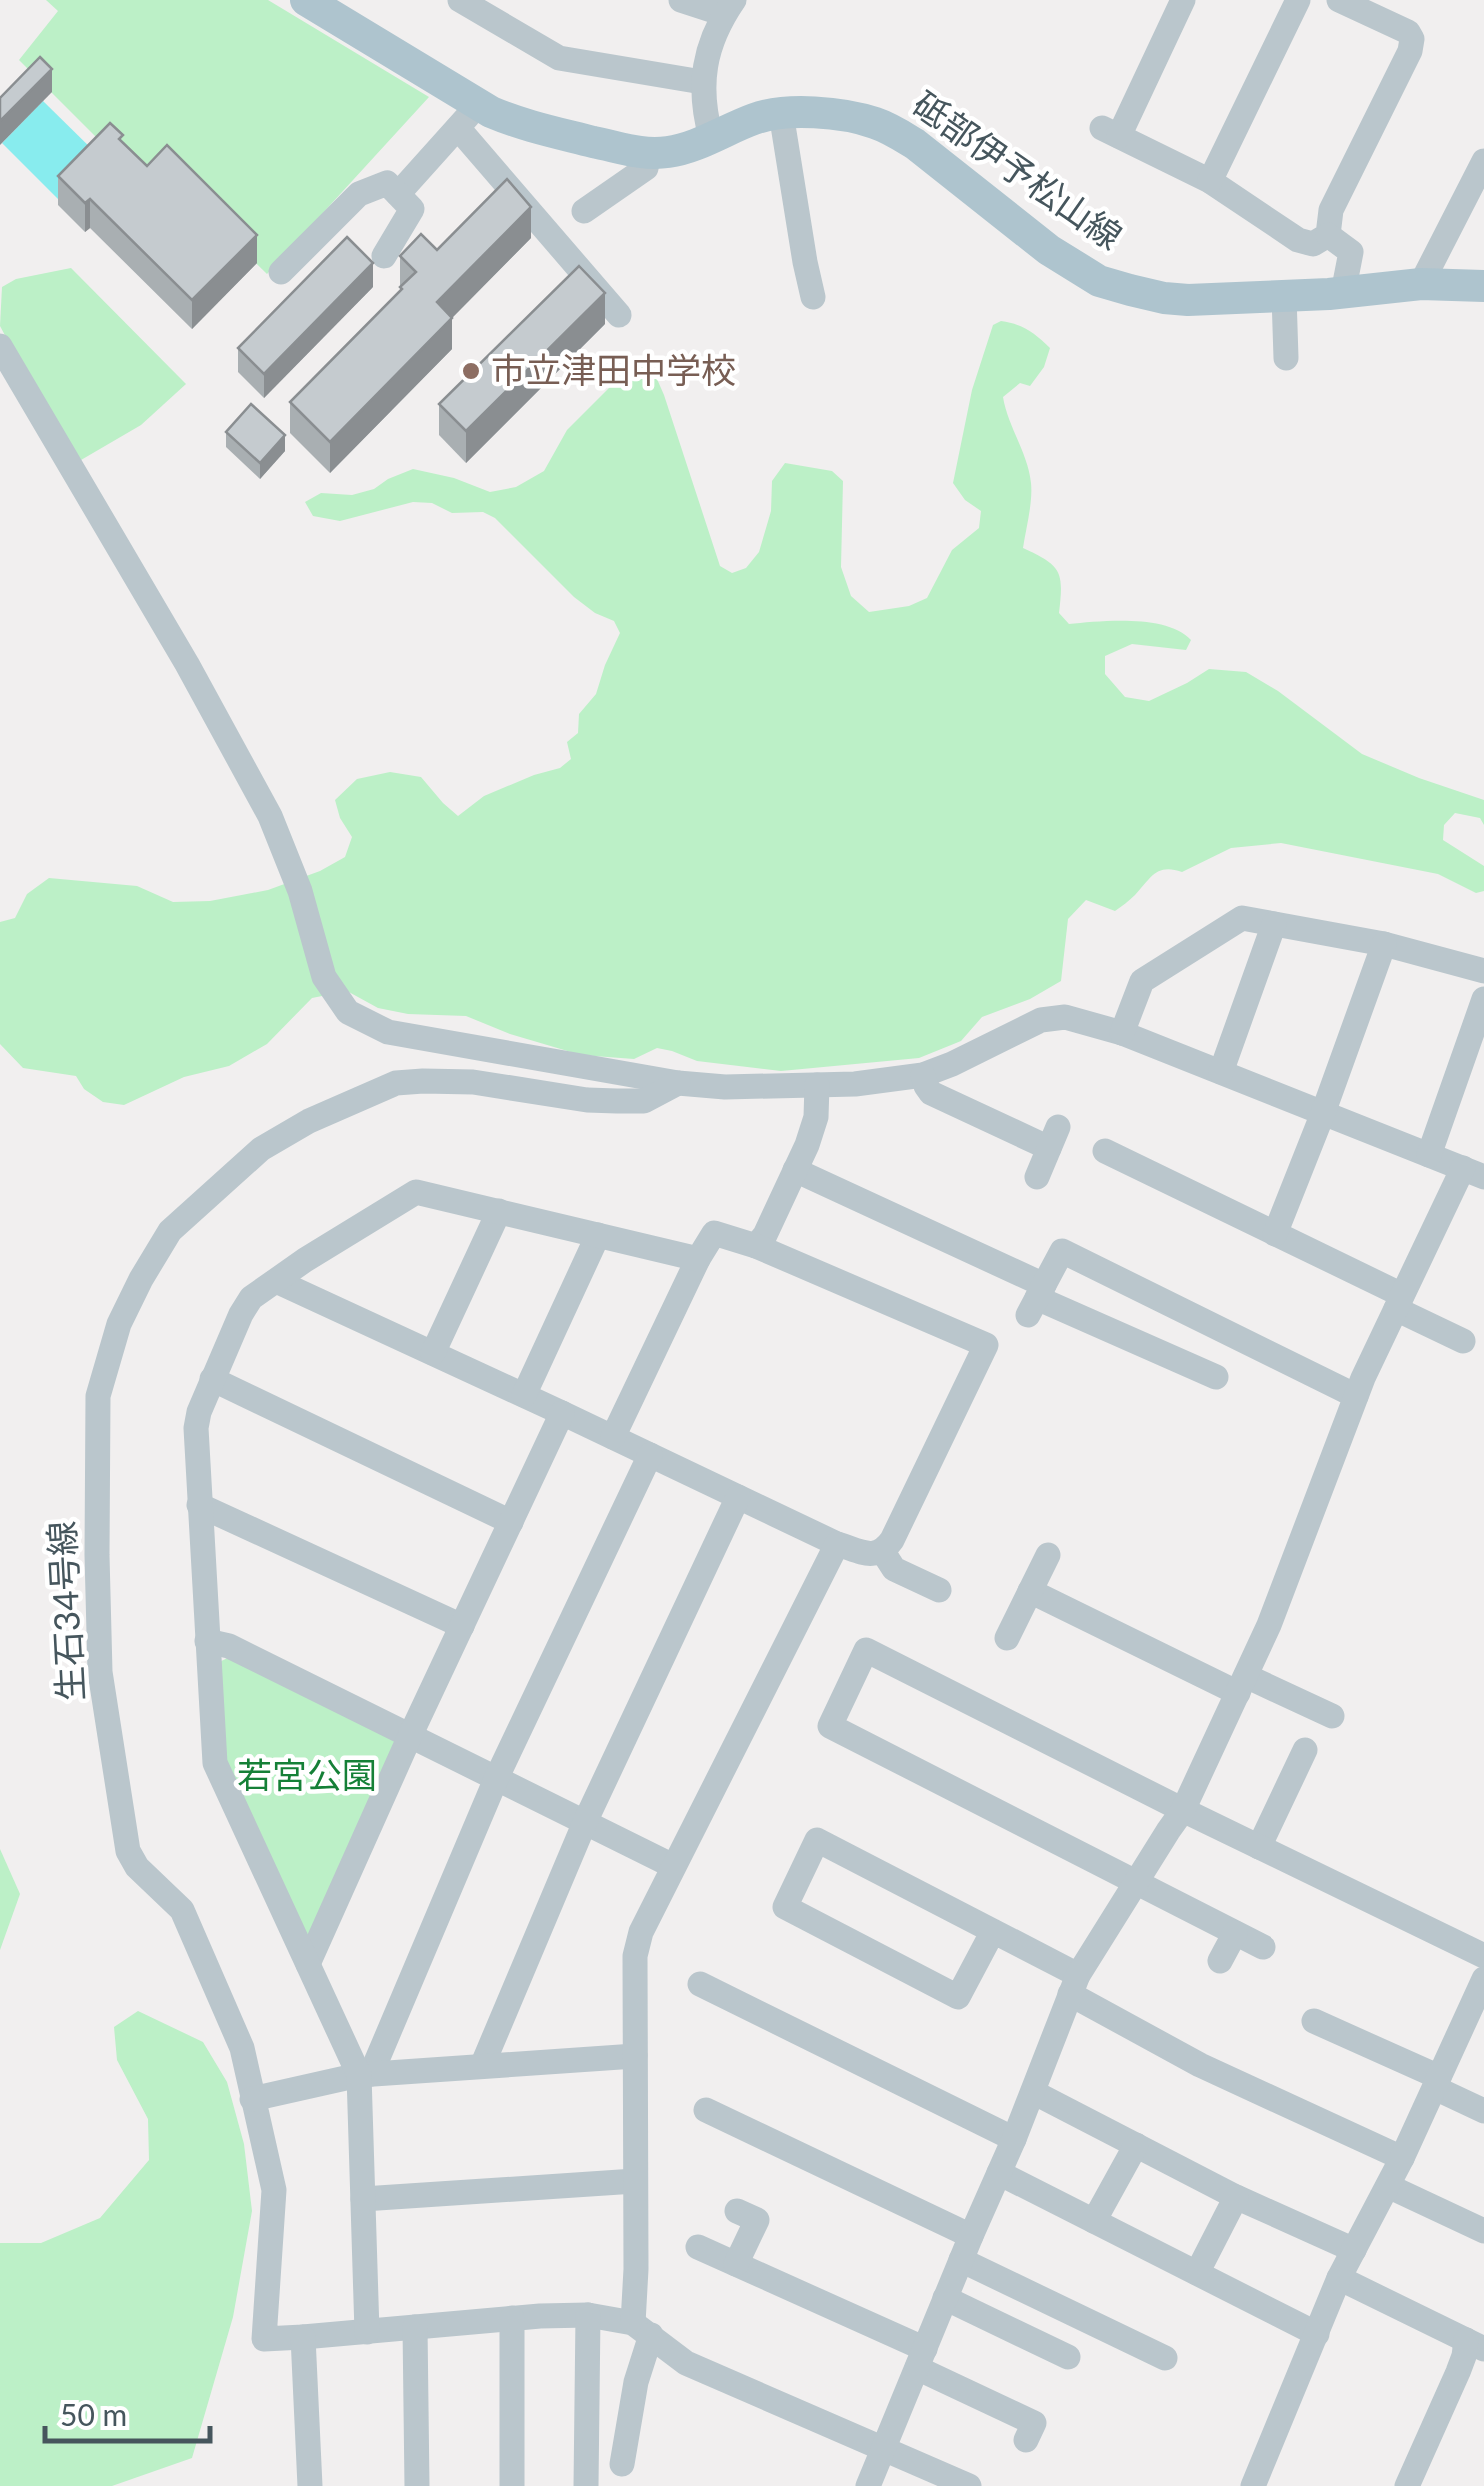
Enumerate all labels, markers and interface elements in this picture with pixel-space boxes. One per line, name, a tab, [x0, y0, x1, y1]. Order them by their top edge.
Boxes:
street label: 砥部伊予松山線	[906, 82, 1131, 257]
place label: 市立津田中学校	[491, 348, 736, 390]
marker: 市立津田中学校	[460, 360, 482, 382]
street label: 生石34号線	[39, 1520, 91, 1702]
park label: 若宮公園	[237, 1753, 377, 1795]
scale bar	[45, 2381, 210, 2443]
text: 50 m	[60, 2396, 127, 2432]

